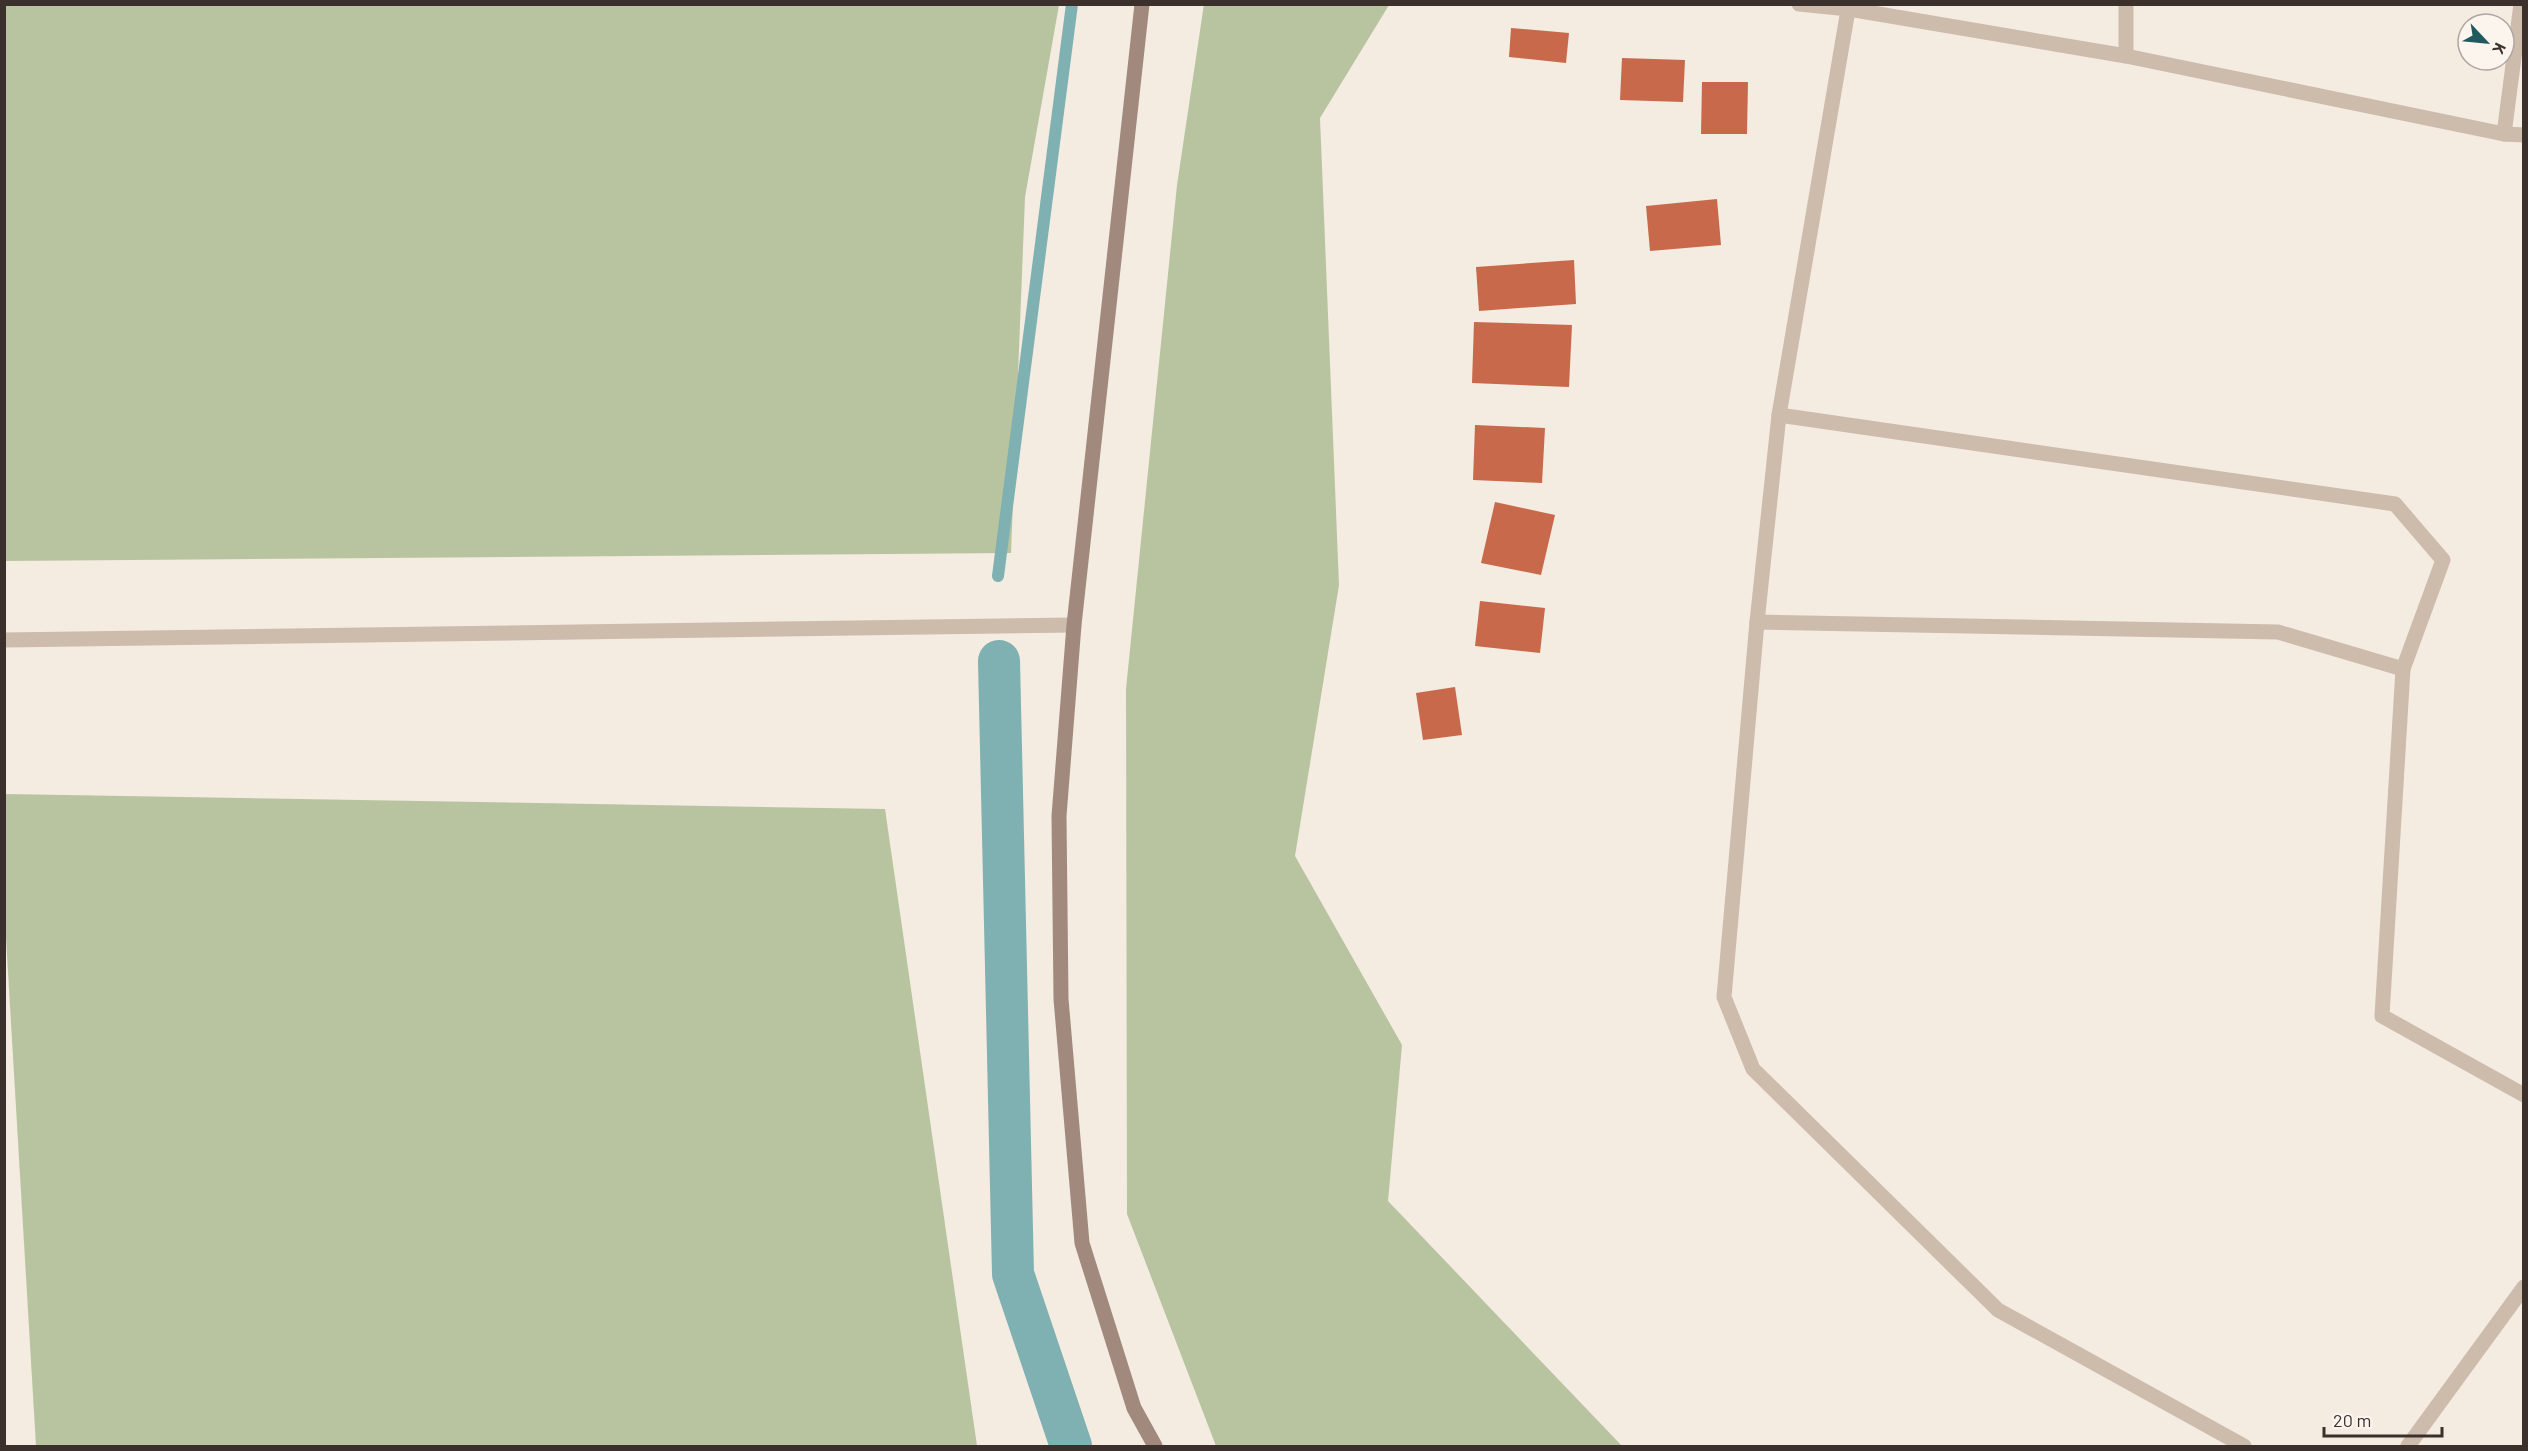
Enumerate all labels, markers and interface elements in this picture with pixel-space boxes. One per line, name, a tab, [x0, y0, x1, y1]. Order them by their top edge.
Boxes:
north arrow	[2456, 12, 2516, 72]
text: K	[2489, 40, 2511, 57]
scale bar	[2324, 1400, 2442, 1438]
text: 20 m	[2333, 1409, 2371, 1431]

